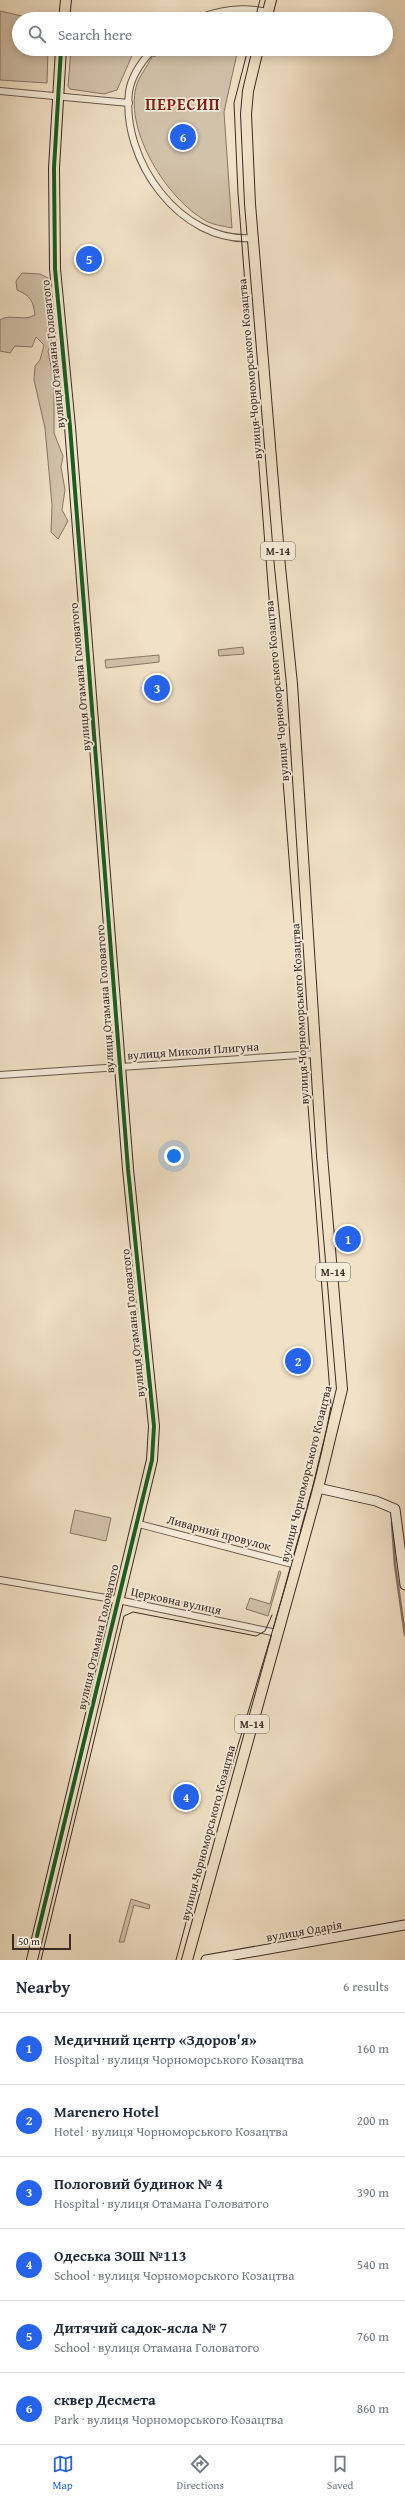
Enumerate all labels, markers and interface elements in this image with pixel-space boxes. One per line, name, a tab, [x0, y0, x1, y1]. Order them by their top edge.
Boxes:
search box	[12, 12, 393, 56]
icon: search	[26, 23, 48, 45]
text: Search here	[58, 24, 132, 45]
district label: ПЕРЕСИП	[145, 92, 221, 116]
pin: 6	[170, 122, 196, 152]
pin: 5	[76, 244, 102, 274]
street label: вулиця Чорноморського Козацтва	[233, 278, 266, 460]
street label: вулиця Отамана Головатого	[36, 279, 69, 429]
road number: М-14	[261, 542, 295, 560]
street label: вулиця Чорноморського Козацтва	[260, 600, 293, 782]
street label: вулиця Отамана Головатого	[65, 602, 94, 752]
pin: 3	[144, 673, 170, 703]
street label: вулиця Чорноморського Козацтва	[286, 923, 313, 1105]
street label: вулиця Отамана Головатого	[91, 924, 118, 1074]
street label: вулиця Миколи Плигуна	[127, 1037, 260, 1064]
your location	[164, 1146, 184, 1166]
pin: 1	[335, 1224, 361, 1254]
street label: вулиця Отамана Головатого	[116, 1248, 149, 1398]
road number: М-14	[316, 1263, 350, 1281]
pin: 2	[285, 1346, 311, 1376]
street label: вулиця Чорноморського Козацтва	[275, 1384, 336, 1564]
street label: Ливарний провулок	[165, 1510, 274, 1555]
street label: вулиця Отамана Головатого	[72, 1562, 123, 1711]
street label: Церковна вулиця	[129, 1583, 223, 1618]
road number: М-14	[235, 1715, 269, 1733]
street label: вулиця Чорноморського Козацтва	[176, 1743, 239, 1923]
pin: 4	[173, 1782, 199, 1812]
street label: вулиця Одарія	[265, 1915, 343, 1946]
scale bar	[12, 1932, 71, 1951]
text: 50 m	[18, 1933, 40, 1949]
text: Nearby	[16, 1974, 70, 1999]
text: 6 results	[343, 1977, 389, 1996]
text: Медичний центр «Здоров'я»	[54, 2029, 257, 2050]
text: 1	[26, 2039, 32, 2058]
text: 160 m	[357, 2039, 389, 2058]
text: Hospital · вулиця Чорноморського Козацтва	[54, 2050, 304, 2069]
text: Marenero Hotel	[54, 2101, 159, 2122]
text: 2	[26, 2111, 32, 2130]
text: 200 m	[357, 2111, 389, 2130]
text: Hotel · вулиця Чорноморського Козацтва	[54, 2122, 288, 2141]
text: Пологовий будинок № 4	[54, 2173, 223, 2194]
text: 3	[26, 2183, 32, 2202]
text: 390 m	[357, 2183, 389, 2202]
text: Hospital · вулиця Отамана Головатого	[54, 2194, 269, 2213]
text: Одеська ЗОШ №113	[54, 2245, 186, 2266]
text: 4	[26, 2255, 32, 2274]
text: 540 m	[357, 2255, 389, 2274]
text: School · вулиця Чорноморського Козацтва	[54, 2266, 294, 2285]
text: Дитячий садок-ясла № 7	[54, 2317, 227, 2338]
text: 5	[26, 2327, 32, 2346]
text: 760 m	[357, 2327, 389, 2346]
text: School · вулиця Отамана Головатого	[54, 2338, 259, 2357]
text: сквер Десмета	[54, 2389, 156, 2410]
text: 6	[26, 2399, 32, 2418]
text: 860 m	[357, 2399, 389, 2418]
text: Park · вулиця Чорноморського Козацтва	[54, 2410, 283, 2429]
tab: Map	[52, 2453, 74, 2493]
tab: Directions	[177, 2453, 224, 2493]
tab: Saved	[327, 2453, 353, 2493]

